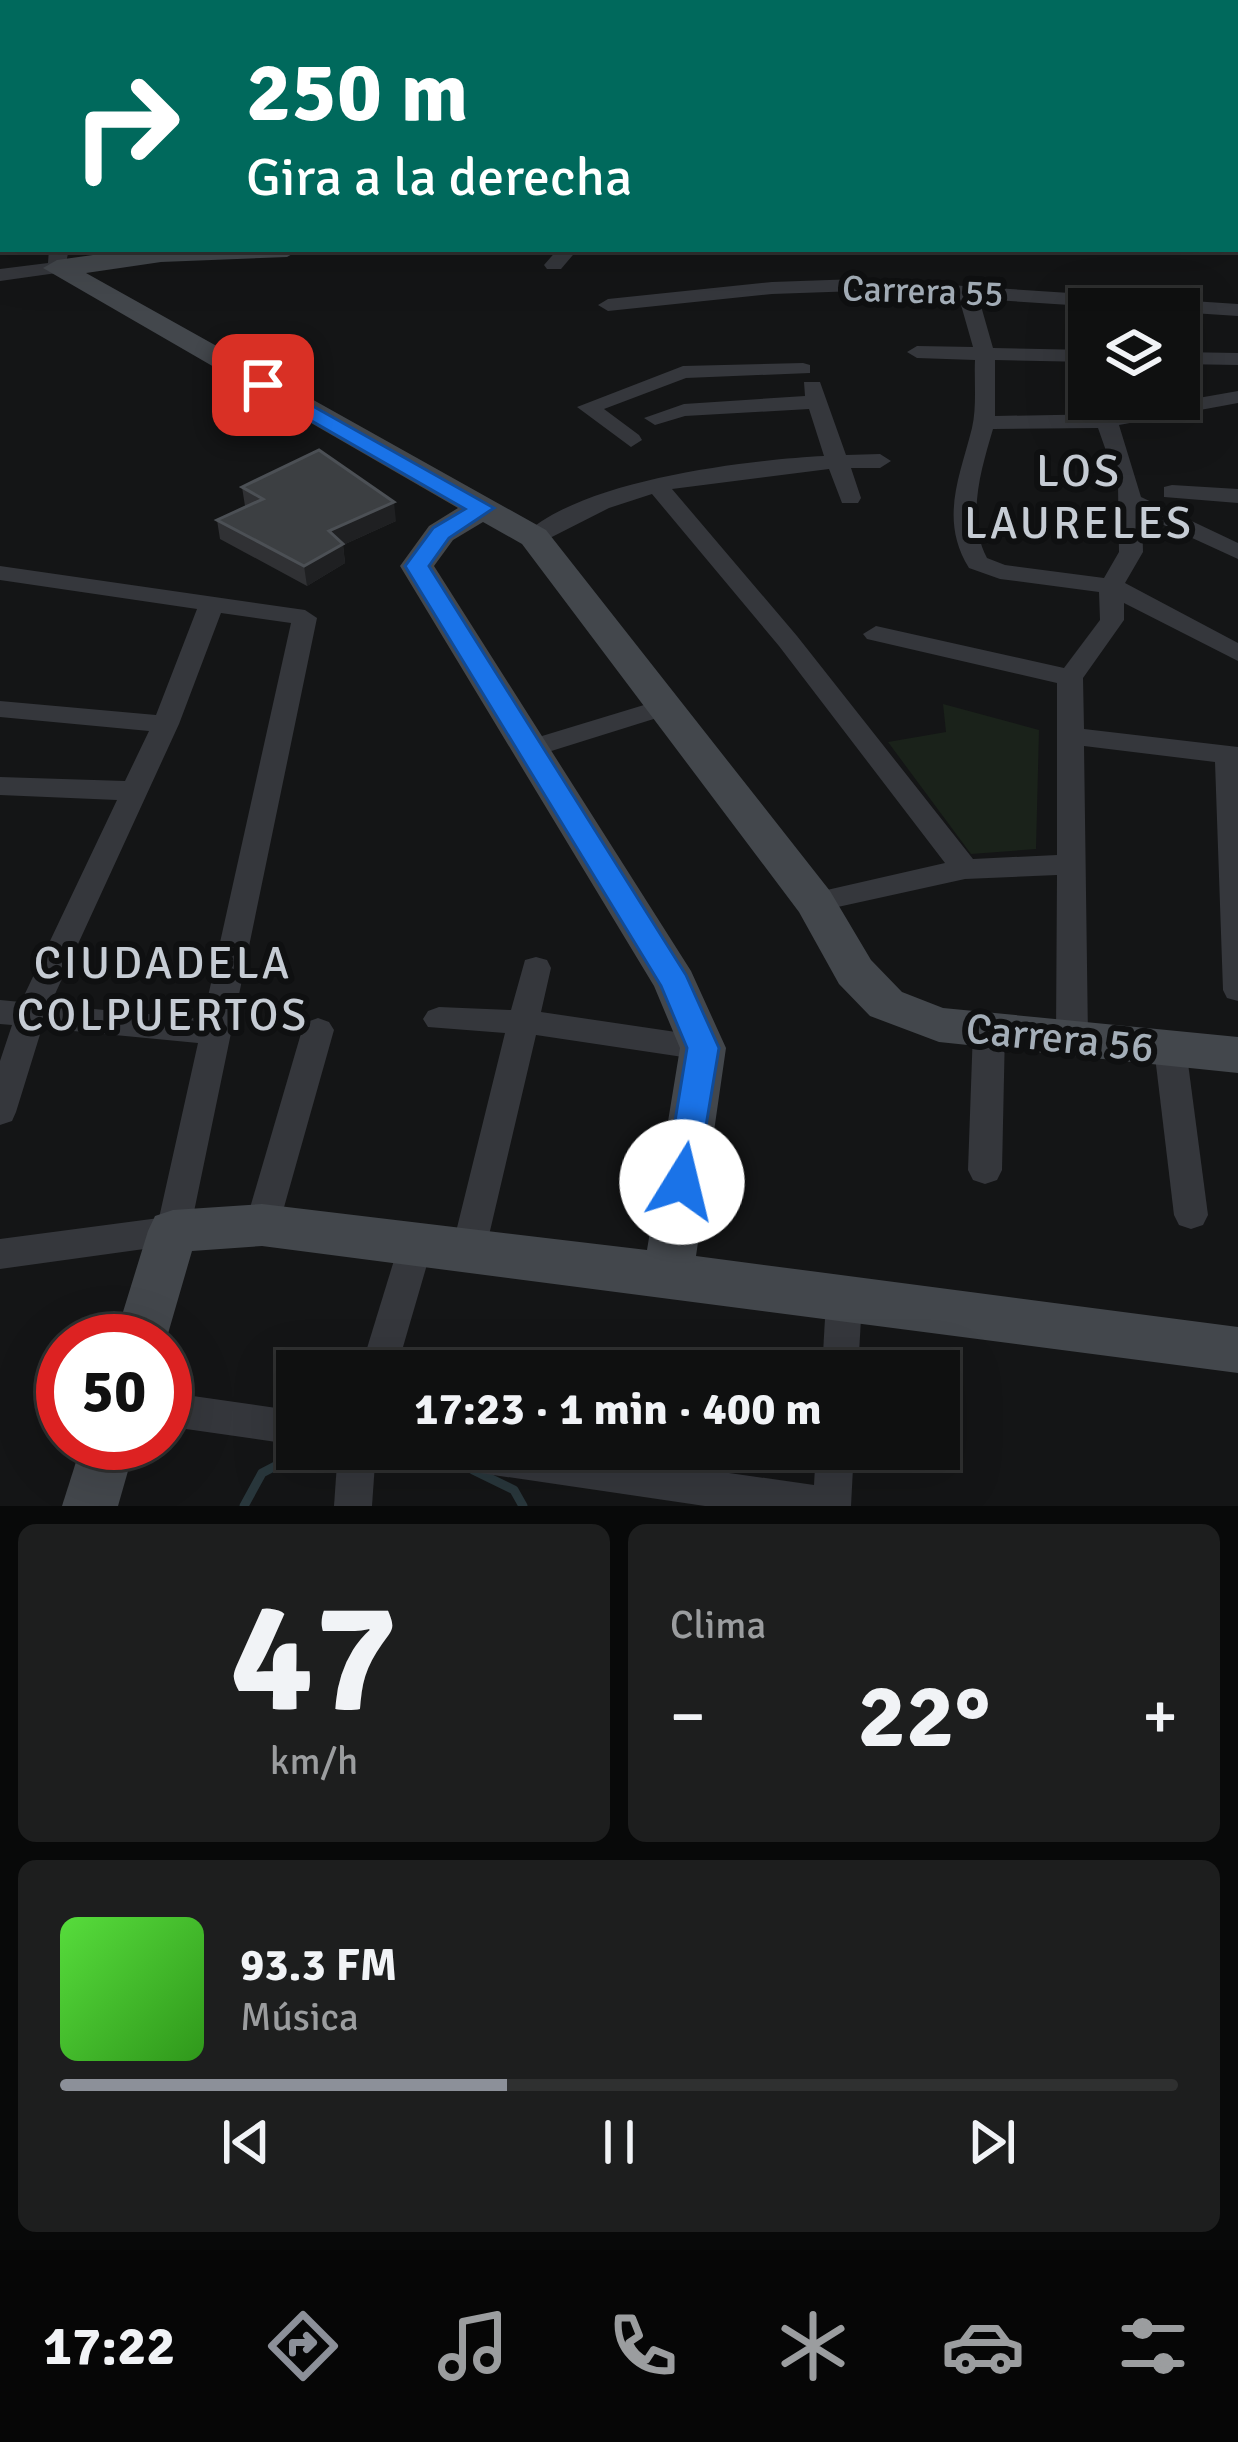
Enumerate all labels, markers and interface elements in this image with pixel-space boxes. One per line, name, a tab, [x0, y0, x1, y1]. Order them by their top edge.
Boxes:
text: 250 m	[246, 41, 468, 145]
icon: right	[48, 48, 204, 204]
text: Gira a la derecha	[246, 144, 632, 211]
street label: Carrera 55	[841, 266, 1004, 317]
map controls	[1068, 288, 1200, 420]
button: layers	[1068, 288, 1200, 420]
pin	[212, 334, 314, 436]
icon: arrive	[230, 352, 296, 418]
district label: LOS LAURELES	[964, 444, 1194, 551]
district label: CIUDADELA COLPUERTOS	[17, 936, 309, 1043]
street label: Carrera 56	[963, 1003, 1156, 1074]
position arrow	[619, 1119, 745, 1245]
speed limit sign: 50	[36, 1314, 192, 1470]
text: 17:23 · 1 min · 400 m	[414, 1382, 822, 1437]
text: 47	[230, 1562, 398, 1755]
text: Clima	[670, 1601, 766, 1649]
text: 22°	[857, 1661, 991, 1772]
text: −	[670, 1676, 706, 1757]
text: +	[1142, 1676, 1178, 1757]
text: km/h	[270, 1737, 358, 1785]
text: 93.3 FM	[240, 1938, 397, 1993]
text: Música	[240, 1993, 359, 2041]
icon: previous	[213, 2109, 279, 2175]
icon: pause	[586, 2109, 652, 2175]
icon: next	[959, 2109, 1025, 2175]
icon: directions	[261, 2304, 345, 2388]
icon: music	[431, 2304, 515, 2388]
icon: phone	[601, 2304, 685, 2388]
icon: climate	[771, 2304, 855, 2388]
icon: car	[941, 2304, 1025, 2388]
icon: filters	[1111, 2304, 1195, 2388]
text: 17:22	[43, 2313, 176, 2380]

